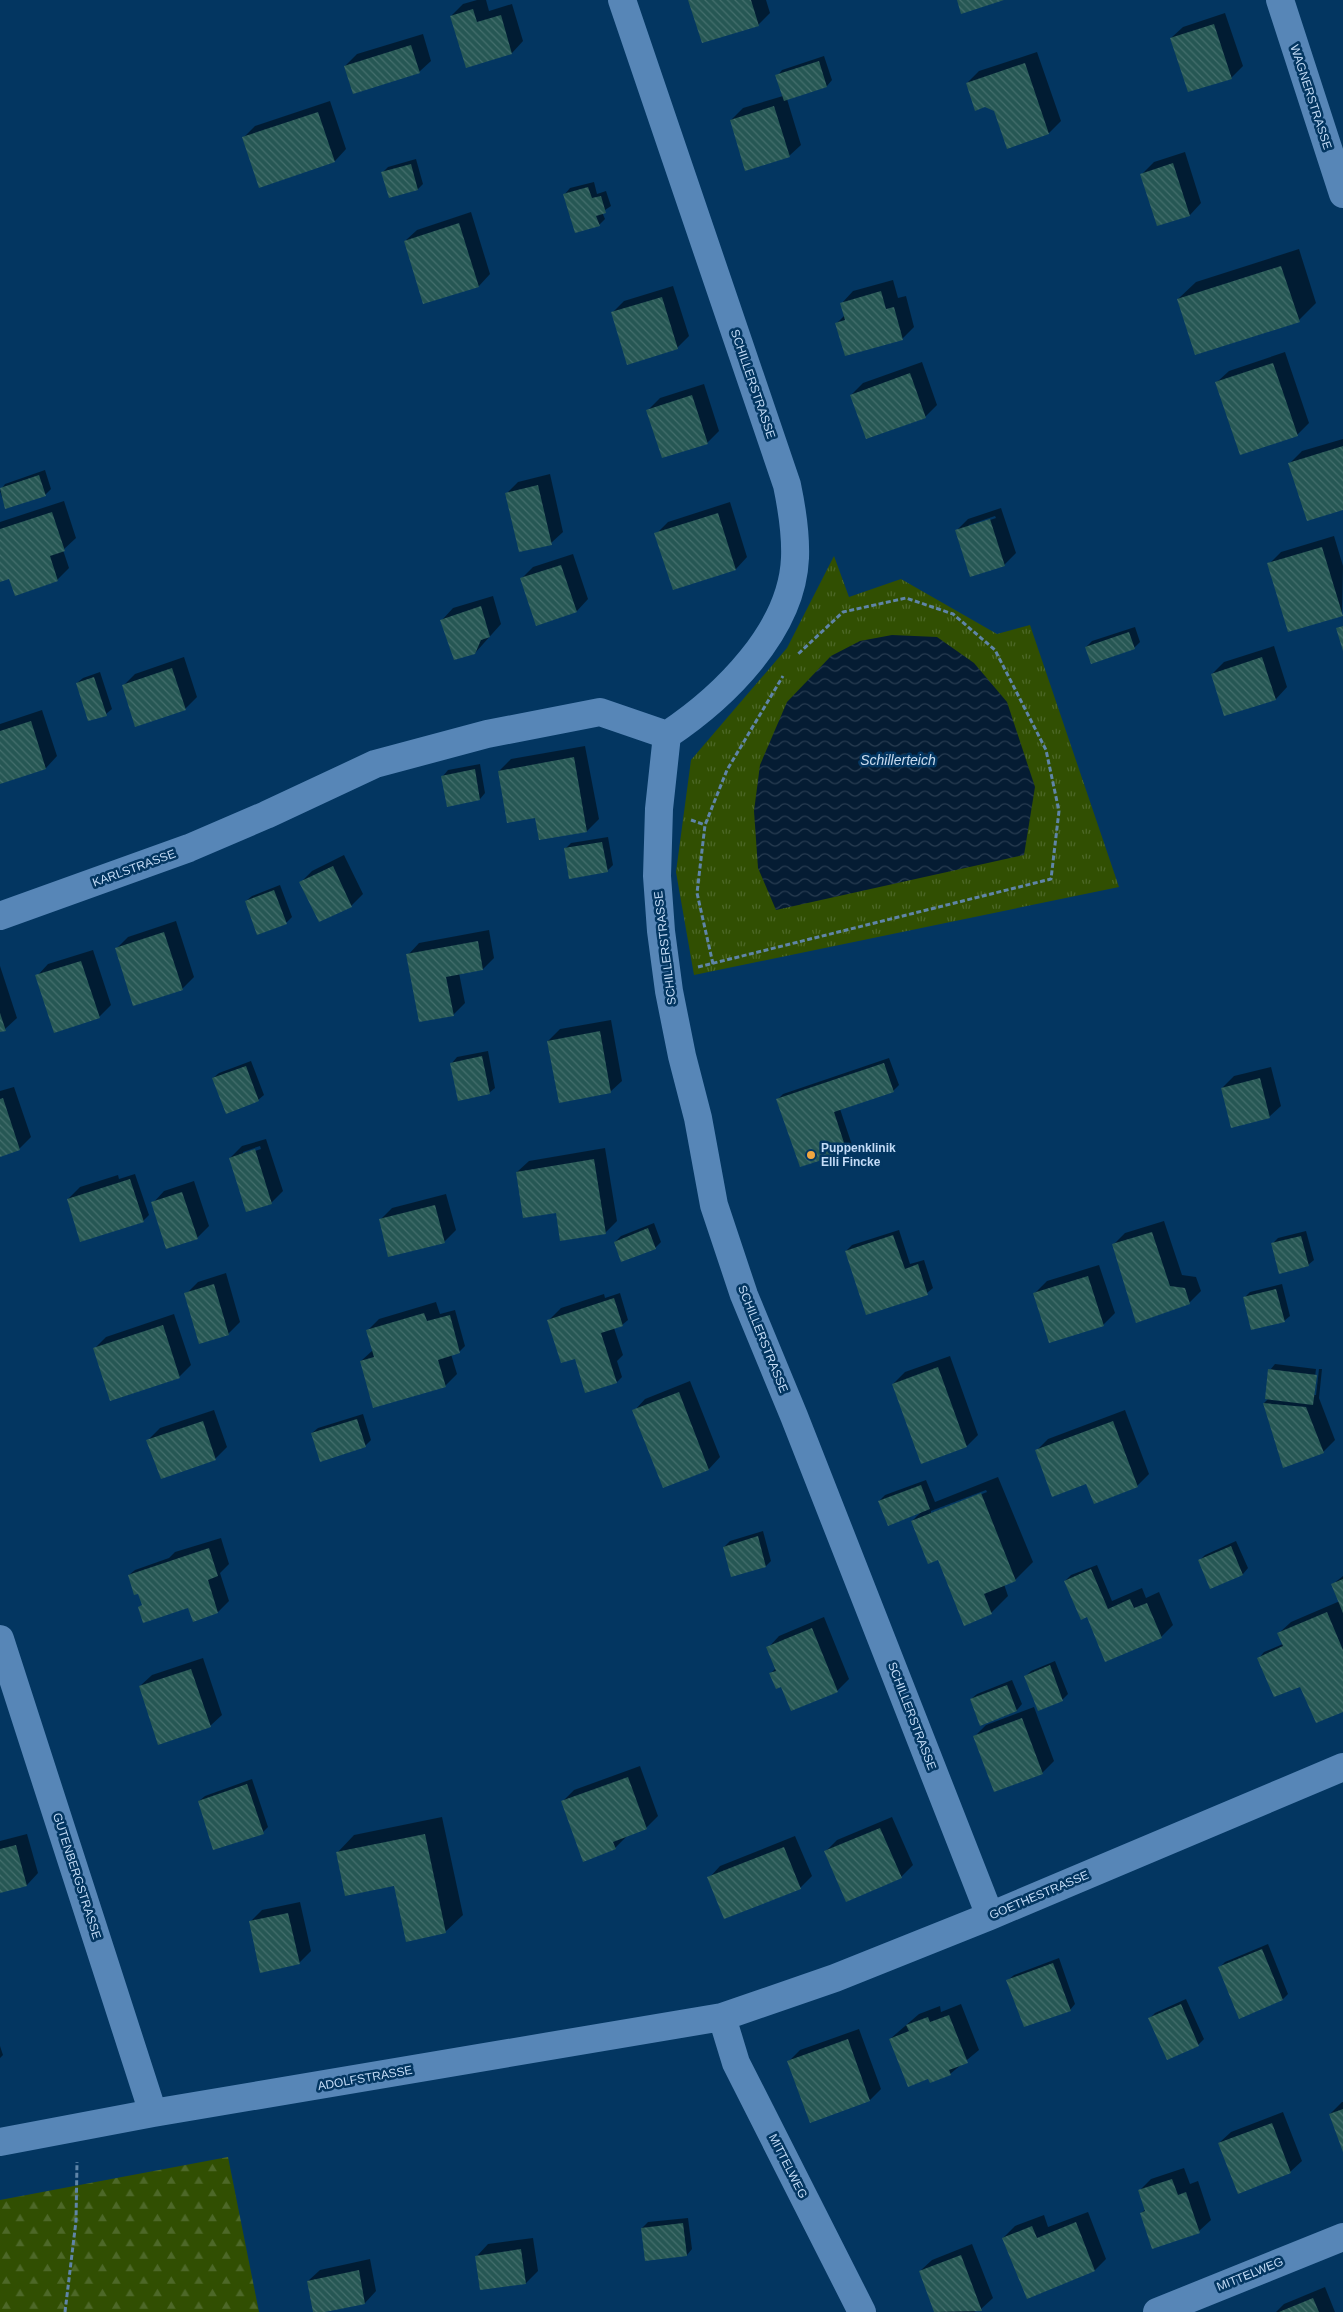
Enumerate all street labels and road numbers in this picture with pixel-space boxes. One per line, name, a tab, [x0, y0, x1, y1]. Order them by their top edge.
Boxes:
street label: WAGNERSTRASSE	[1287, 43, 1335, 151]
street label: SCHILLERSTRASSE	[728, 327, 778, 441]
street label: KARLSTRASSE	[91, 846, 177, 890]
street label: SCHILLERSTRASSE	[651, 890, 679, 1006]
street label: SCHILLERSTRASSE	[735, 1283, 791, 1395]
street label: SCHILLERSTRASSE	[885, 1660, 939, 1772]
street label: GUTENBERGSTRASSE	[50, 1811, 104, 1941]
street label: GOETHESTRASSE	[987, 1868, 1091, 1922]
street label: ADOLFSTRASSE	[316, 2063, 414, 2093]
street label: MITTELWEG	[766, 2131, 810, 2201]
street label: MITTELWEG	[1215, 2254, 1285, 2294]

